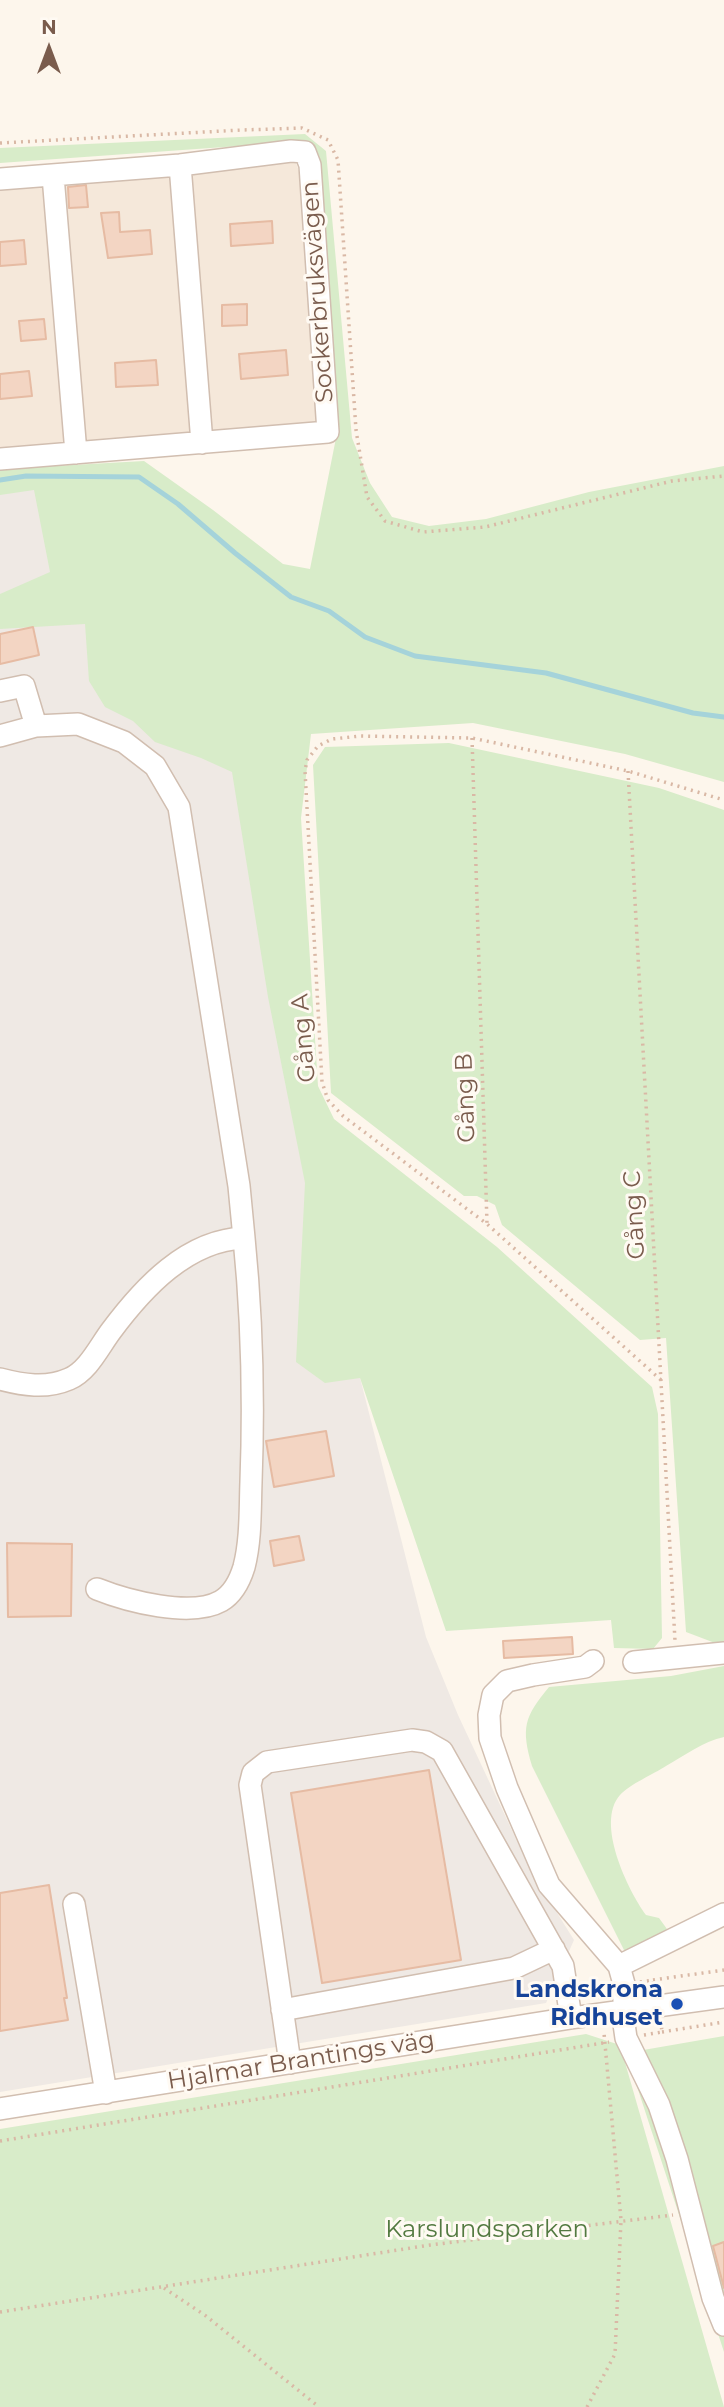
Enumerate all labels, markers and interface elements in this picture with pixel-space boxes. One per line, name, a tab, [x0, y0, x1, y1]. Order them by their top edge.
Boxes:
north arrow	[14, 14, 84, 84]
text: N	[41, 16, 57, 39]
street label: Sockerbruksvägen	[296, 180, 340, 404]
street label: Gång A	[286, 992, 322, 1084]
street label: Gång B	[450, 1053, 482, 1143]
street label: Gång C	[618, 1170, 652, 1260]
place label: Landskrona Ridhuset	[515, 1976, 663, 2032]
marker: Landskrona Ridhuset	[669, 1996, 685, 2012]
street label: Hjalmar Brantings väg	[165, 2026, 437, 2096]
park label: Karslundsparken	[385, 2216, 589, 2244]

